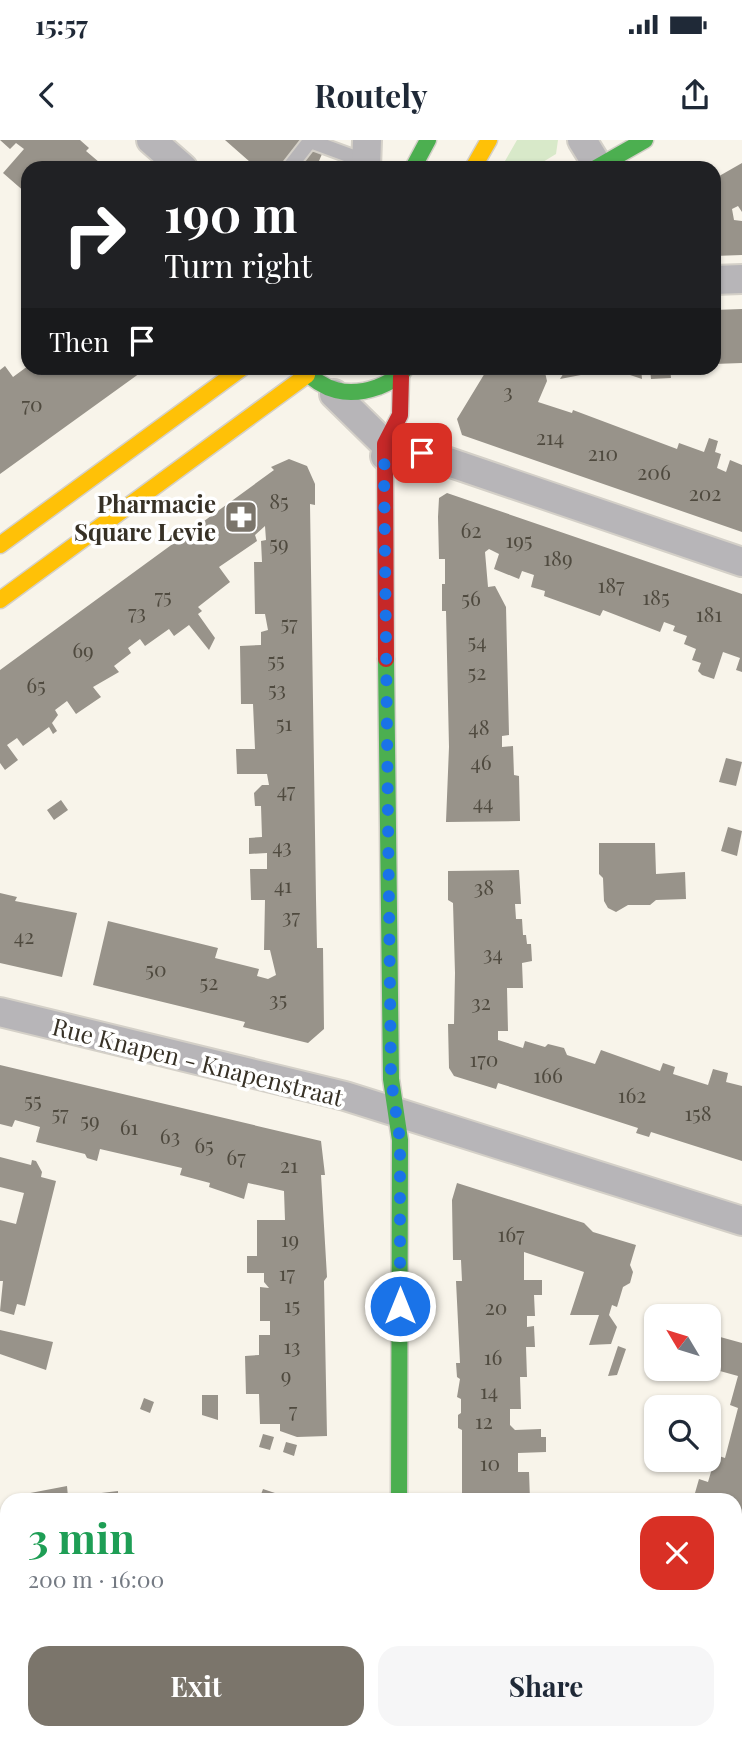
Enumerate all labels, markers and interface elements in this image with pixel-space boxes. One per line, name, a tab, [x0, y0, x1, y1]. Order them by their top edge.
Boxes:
text: 15:57	[35, 7, 88, 42]
text: Routely	[314, 73, 428, 116]
icon: back	[28, 76, 66, 114]
icon: share	[676, 76, 714, 114]
text: 190 m	[164, 180, 297, 245]
icon: right	[49, 189, 140, 280]
text: Turn right	[164, 243, 312, 286]
icon: arrive	[123, 322, 161, 360]
text: Then	[49, 324, 109, 359]
house number: 3	[503, 376, 513, 404]
house number: 70	[21, 389, 43, 417]
house number: 214	[536, 422, 564, 450]
pin	[392, 423, 452, 483]
icon: arrive	[403, 434, 441, 472]
house number: 210	[588, 438, 618, 466]
house number: 206	[637, 457, 671, 485]
house number: 202	[689, 478, 721, 506]
house number: 85	[269, 486, 289, 514]
place label: Pharmacie Square Levie	[74, 487, 216, 547]
pharmacy icon: Pharmacie Square Levie	[222, 498, 260, 536]
house number: 62	[461, 515, 481, 543]
house number: 195	[505, 525, 533, 553]
house number: 59	[269, 528, 289, 556]
house number: 189	[543, 543, 573, 571]
house number: 187	[597, 570, 625, 598]
house number: 75	[154, 581, 172, 609]
house number: 185	[642, 582, 670, 610]
house number: 56	[461, 583, 481, 611]
house number: 73	[128, 597, 146, 625]
house number: 181	[696, 599, 722, 627]
house number: 57	[280, 608, 298, 636]
house number: 54	[467, 626, 487, 654]
house number: 69	[72, 635, 94, 663]
house number: 55	[267, 645, 285, 673]
house number: 52	[468, 657, 486, 685]
house number: 65	[26, 670, 46, 698]
house number: 53	[268, 674, 286, 702]
house number: 51	[276, 708, 292, 736]
house number: 48	[468, 712, 490, 740]
house number: 46	[470, 747, 492, 775]
house number: 47	[277, 775, 296, 803]
house number: 44	[473, 787, 493, 815]
house number: 43	[272, 831, 292, 859]
house number: 41	[274, 870, 292, 898]
house number: 38	[474, 872, 494, 900]
house number: 37	[282, 901, 300, 929]
house number: 42	[14, 921, 34, 949]
house number: 34	[483, 938, 503, 966]
house number: 50	[145, 954, 167, 982]
house number: 52	[200, 967, 218, 995]
house number: 35	[269, 984, 287, 1012]
house number: 32	[471, 987, 491, 1015]
street label: Rue Knapen - Knapenstraat	[49, 1009, 347, 1113]
house number: 170	[470, 1044, 498, 1072]
house number: 166	[533, 1060, 563, 1088]
house number: 162	[618, 1080, 646, 1108]
house number: 55	[24, 1085, 42, 1113]
house number: 57	[51, 1098, 69, 1126]
house number: 158	[684, 1098, 712, 1126]
house number: 59	[80, 1105, 100, 1133]
house number: 61	[120, 1112, 139, 1140]
house number: 63	[160, 1121, 180, 1149]
house number: 65	[194, 1130, 214, 1158]
house number: 67	[226, 1142, 246, 1170]
house number: 21	[280, 1150, 298, 1178]
house number: 167	[497, 1219, 525, 1247]
house number: 19	[281, 1224, 299, 1252]
house number: 17	[279, 1258, 296, 1286]
position arrow	[363, 1269, 437, 1343]
house number: 15	[284, 1290, 300, 1318]
house number: 20	[485, 1292, 507, 1320]
north arrow	[644, 1304, 721, 1381]
map controls	[644, 1304, 721, 1472]
house number: 13	[284, 1331, 300, 1359]
house number: 16	[484, 1342, 502, 1370]
house number: 9	[281, 1360, 291, 1388]
house number: 14	[480, 1376, 498, 1404]
house number: 7	[289, 1395, 298, 1423]
button: search	[644, 1395, 721, 1472]
house number: 12	[475, 1406, 493, 1434]
house number: 10	[480, 1448, 500, 1476]
text: 3 min	[28, 1509, 135, 1565]
button: close	[640, 1516, 714, 1590]
text: 200 m · 16:00	[28, 1563, 164, 1594]
button: Exit	[28, 1646, 364, 1726]
button: Share	[378, 1646, 714, 1726]

